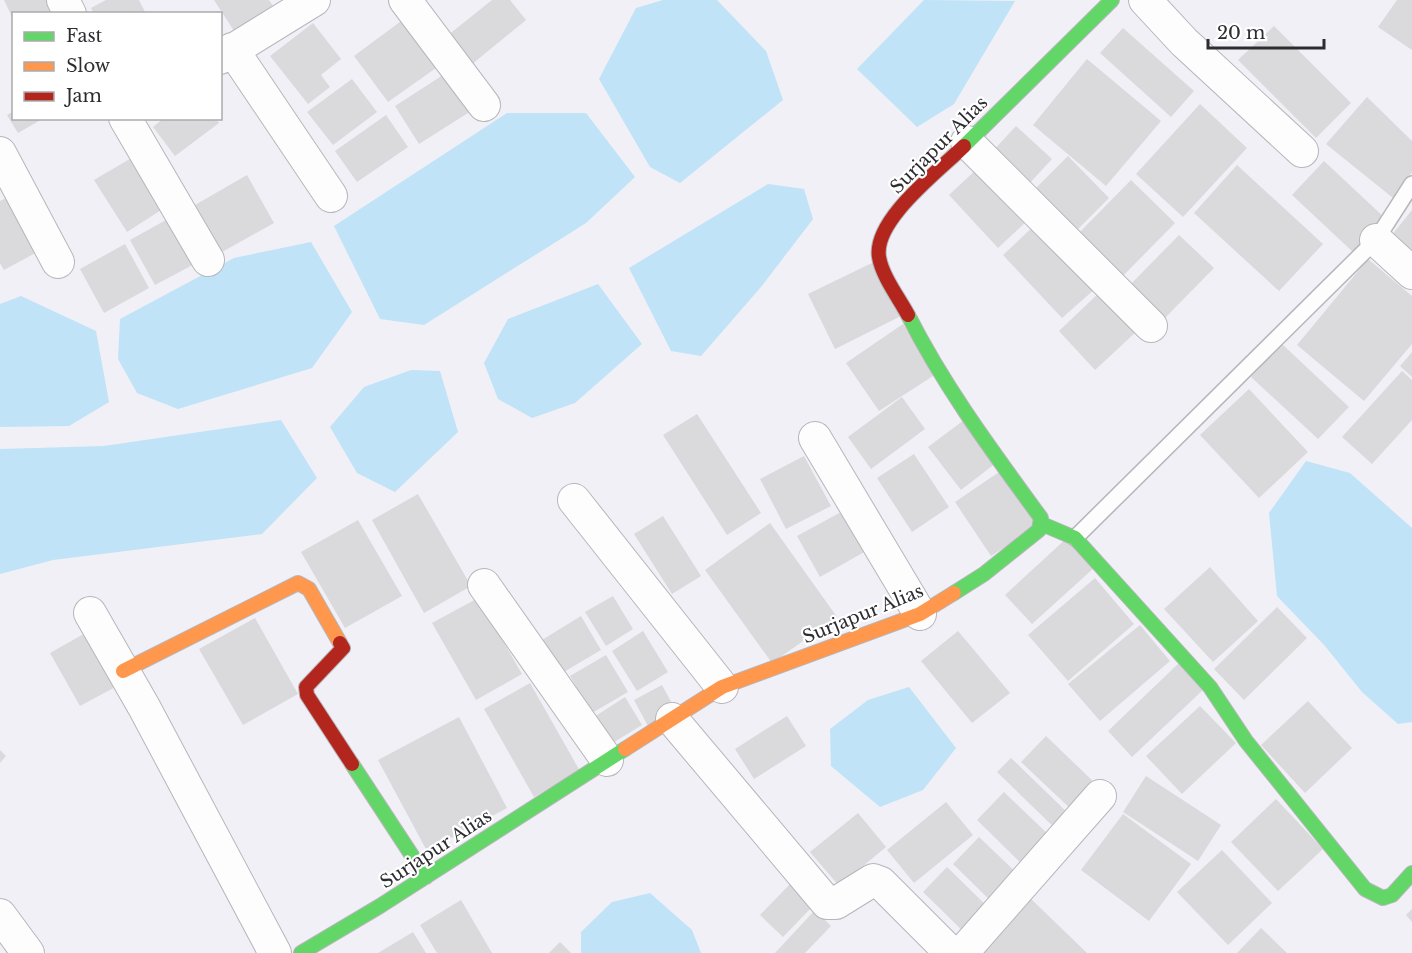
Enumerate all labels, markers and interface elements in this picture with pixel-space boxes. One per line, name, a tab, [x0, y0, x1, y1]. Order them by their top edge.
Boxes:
legend	[12, 12, 222, 120]
scale bar	[1208, 12, 1324, 50]
text: 20 m	[1217, 22, 1265, 44]
text: Fast	[66, 25, 103, 47]
text: Slow	[66, 55, 111, 77]
text: Jam	[64, 85, 102, 107]
street label: Surjapur Alias	[886, 92, 992, 198]
street label: Surjapur Alias	[799, 580, 927, 648]
street label: Surjapur Alias	[376, 805, 496, 893]

